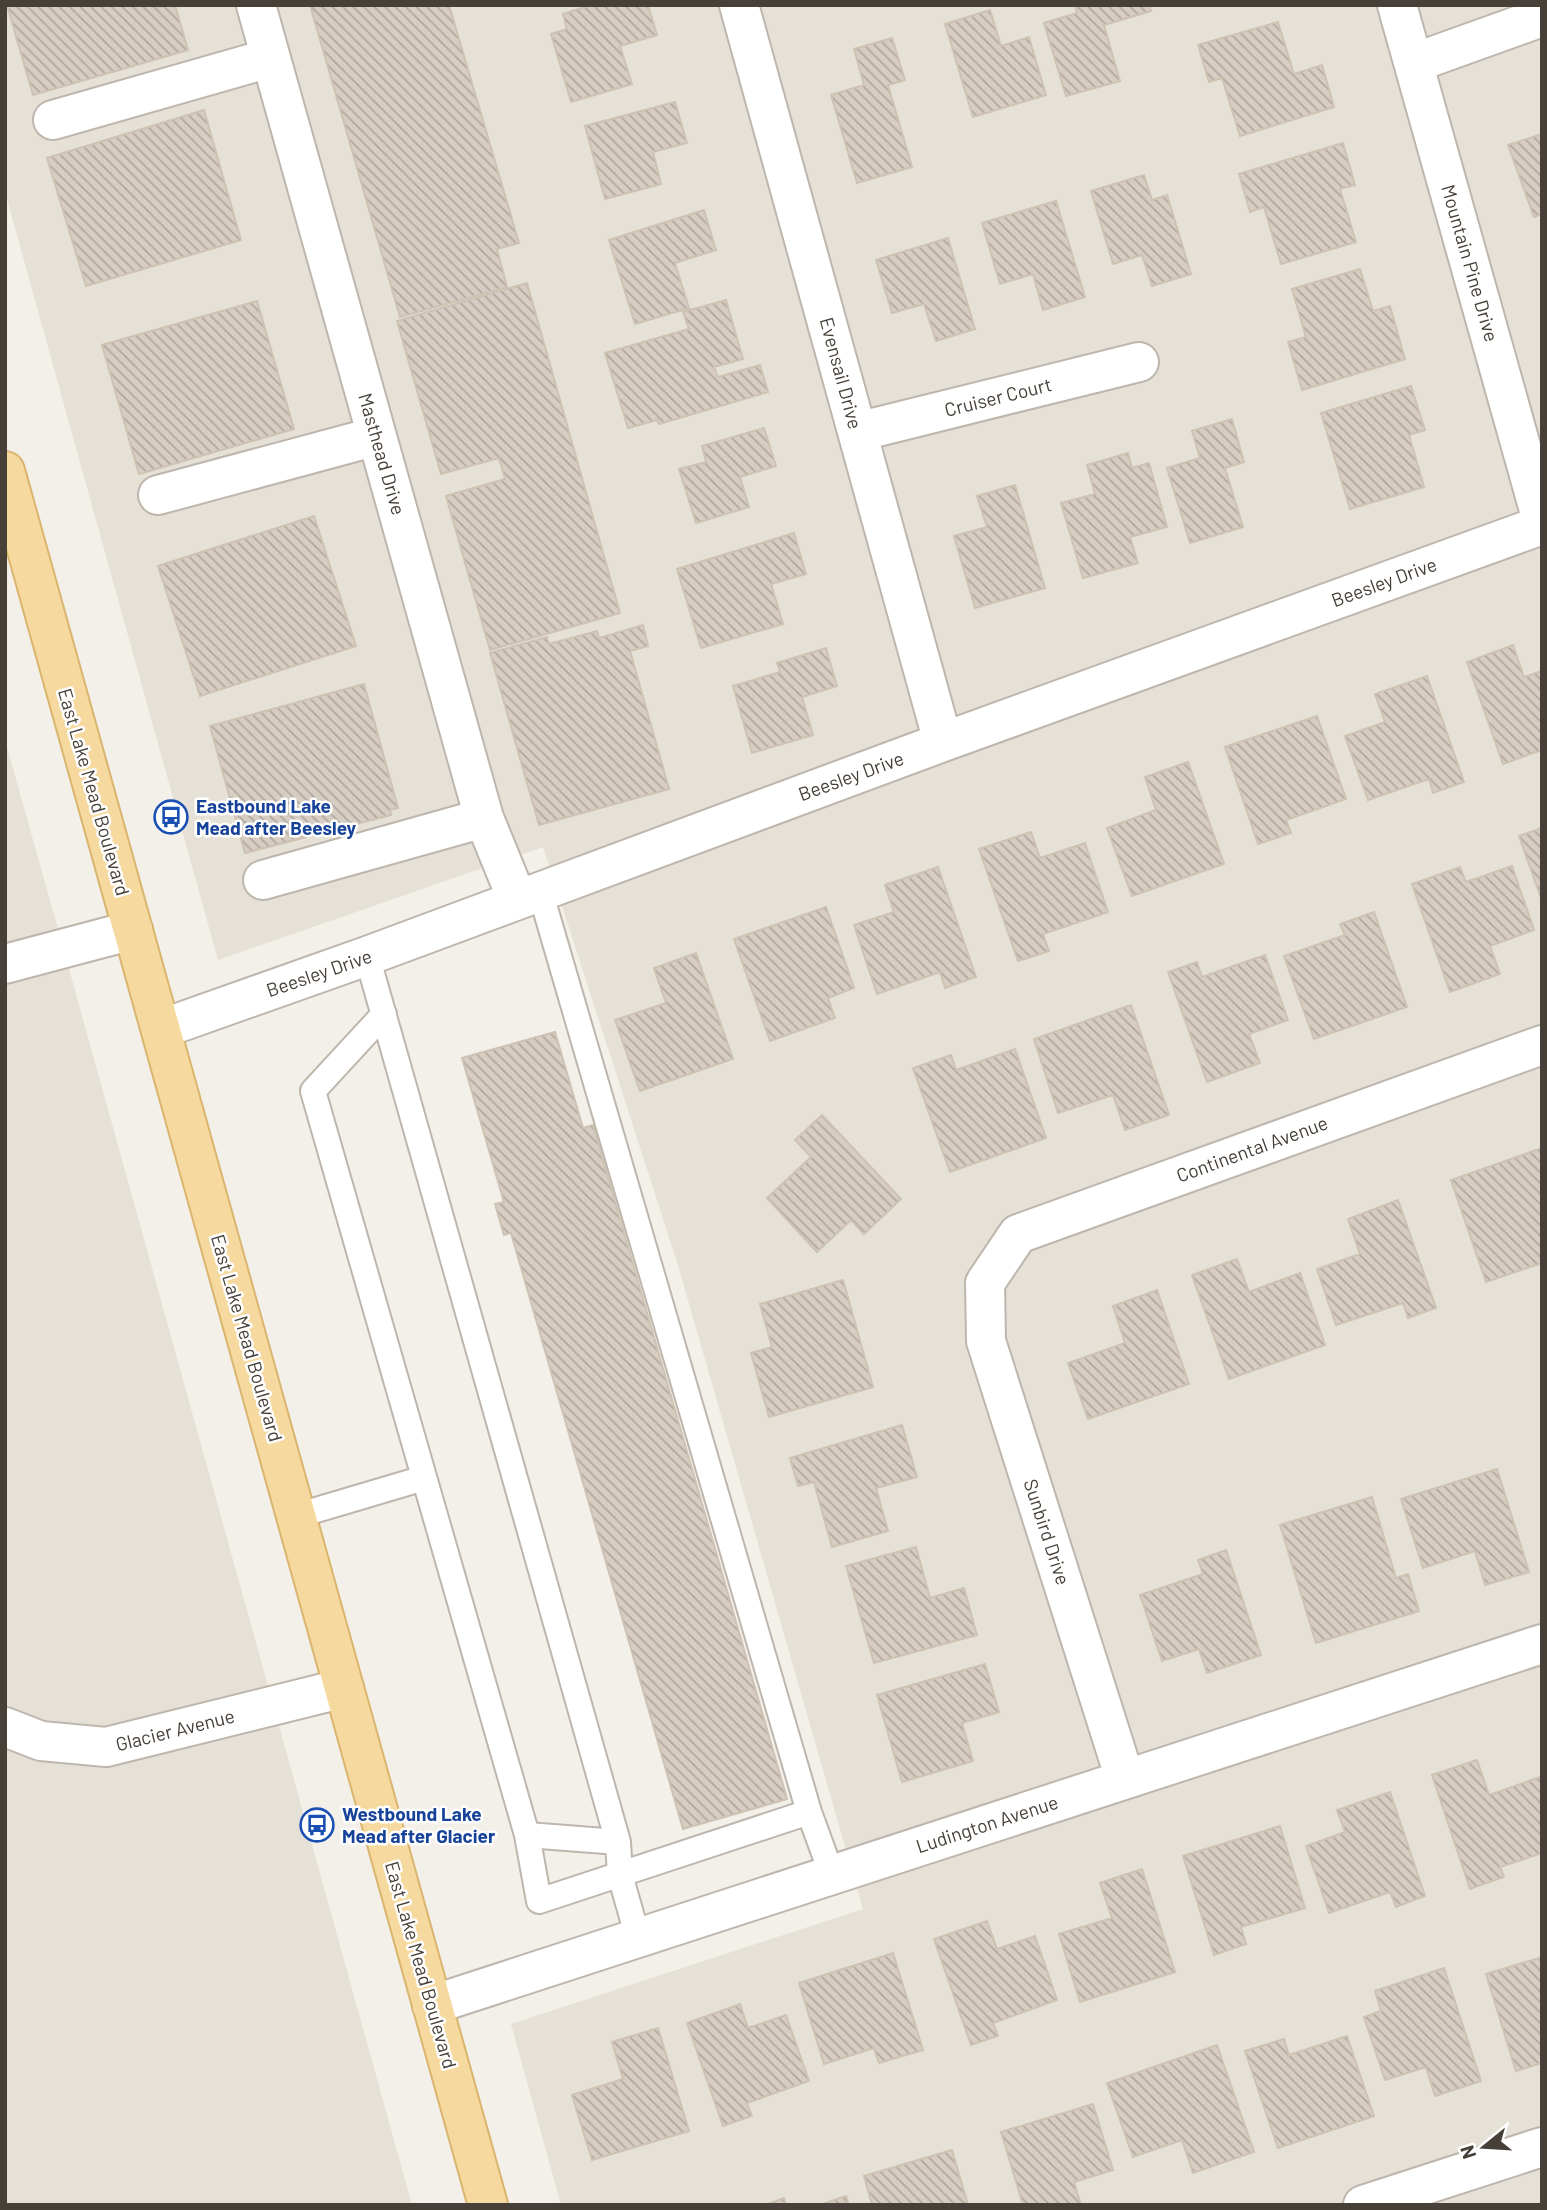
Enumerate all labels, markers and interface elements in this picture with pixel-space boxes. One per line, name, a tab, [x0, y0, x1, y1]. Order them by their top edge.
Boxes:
street label: Mountain Pine Drive	[1437, 182, 1504, 344]
street label: Evensail Drive	[816, 314, 867, 431]
street label: Cruiser Court	[942, 372, 1054, 421]
street label: Masthead Drive	[354, 390, 411, 517]
street label: Beesley Drive	[1328, 552, 1440, 611]
street label: East Lake Mead Boulevard	[54, 686, 135, 898]
street label: Beesley Drive	[795, 746, 907, 805]
place label: Eastbound Lake Mead after Beesley	[196, 794, 357, 839]
bus stop icon: Eastbound Lake Mead after Beesley	[152, 798, 190, 836]
street label: Beesley Drive	[263, 944, 375, 1001]
street label: Continental Avenue	[1173, 1110, 1331, 1187]
street label: East Lake Mead Boulevard	[207, 1232, 288, 1444]
street label: Sunbird Drive	[1020, 1476, 1075, 1588]
street label: Glacier Avenue	[113, 1704, 237, 1755]
street label: Ludington Avenue	[913, 1790, 1061, 1857]
place label: Westbound Lake Mead after Glacier	[342, 1802, 496, 1847]
bus stop icon: Westbound Lake Mead after Glacier	[298, 1806, 336, 1844]
street label: East Lake Mead Boulevard	[381, 1859, 462, 2071]
north arrow	[1449, 2112, 1519, 2182]
text: N	[1454, 2143, 1480, 2162]

